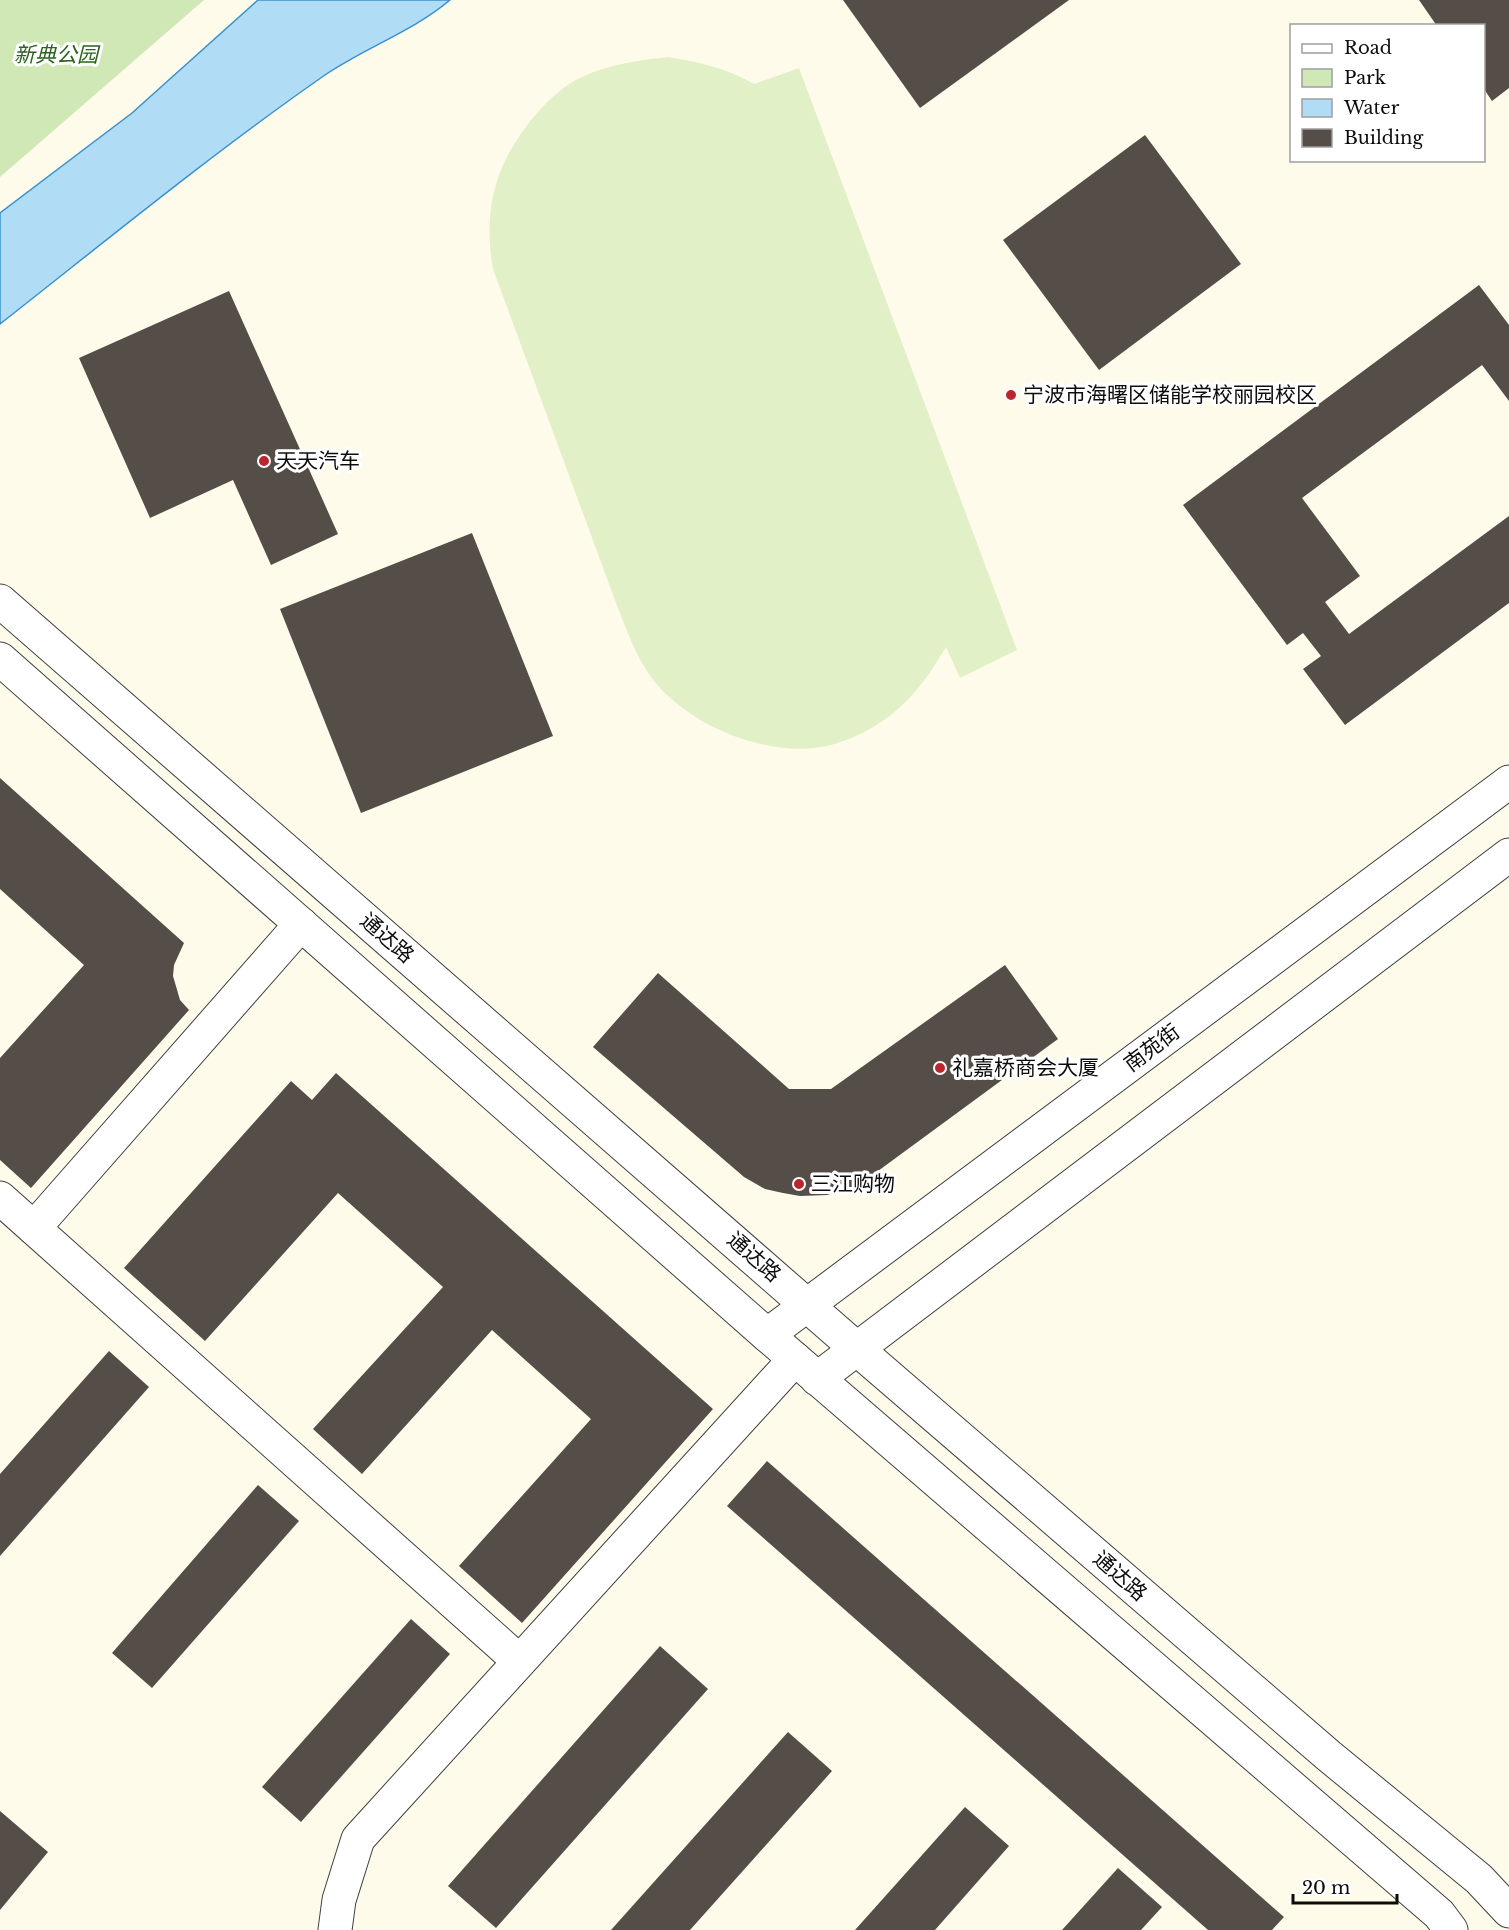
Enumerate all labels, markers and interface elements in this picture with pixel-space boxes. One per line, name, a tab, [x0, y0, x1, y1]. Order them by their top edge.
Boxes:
legend	[1290, 24, 1485, 162]
text: Road	[1344, 37, 1392, 59]
park label: 新典公园	[14, 42, 101, 68]
text: Park	[1344, 67, 1386, 89]
text: Water	[1343, 97, 1400, 119]
text: Building	[1344, 127, 1423, 149]
place label: 宁波市海曙区储能学校丽园校区	[1023, 382, 1317, 408]
marker: 宁波市海曙区储能学校丽园校区	[1004, 388, 1018, 402]
place label: 天天汽车	[276, 448, 360, 474]
marker: 天天汽车	[257, 454, 271, 468]
street label: 通达路	[355, 908, 419, 968]
street label: 南苑街	[1119, 1019, 1185, 1077]
place label: 礼嘉桥商会大厦	[952, 1055, 1099, 1081]
marker: 礼嘉桥商会大厦	[933, 1061, 947, 1075]
place label: 三江购物	[811, 1171, 895, 1197]
marker: 三江购物	[792, 1177, 806, 1191]
street label: 通达路	[722, 1227, 786, 1287]
street label: 通达路	[1088, 1546, 1152, 1606]
scale bar	[1293, 1867, 1396, 1905]
text: 20 m	[1302, 1877, 1350, 1899]

